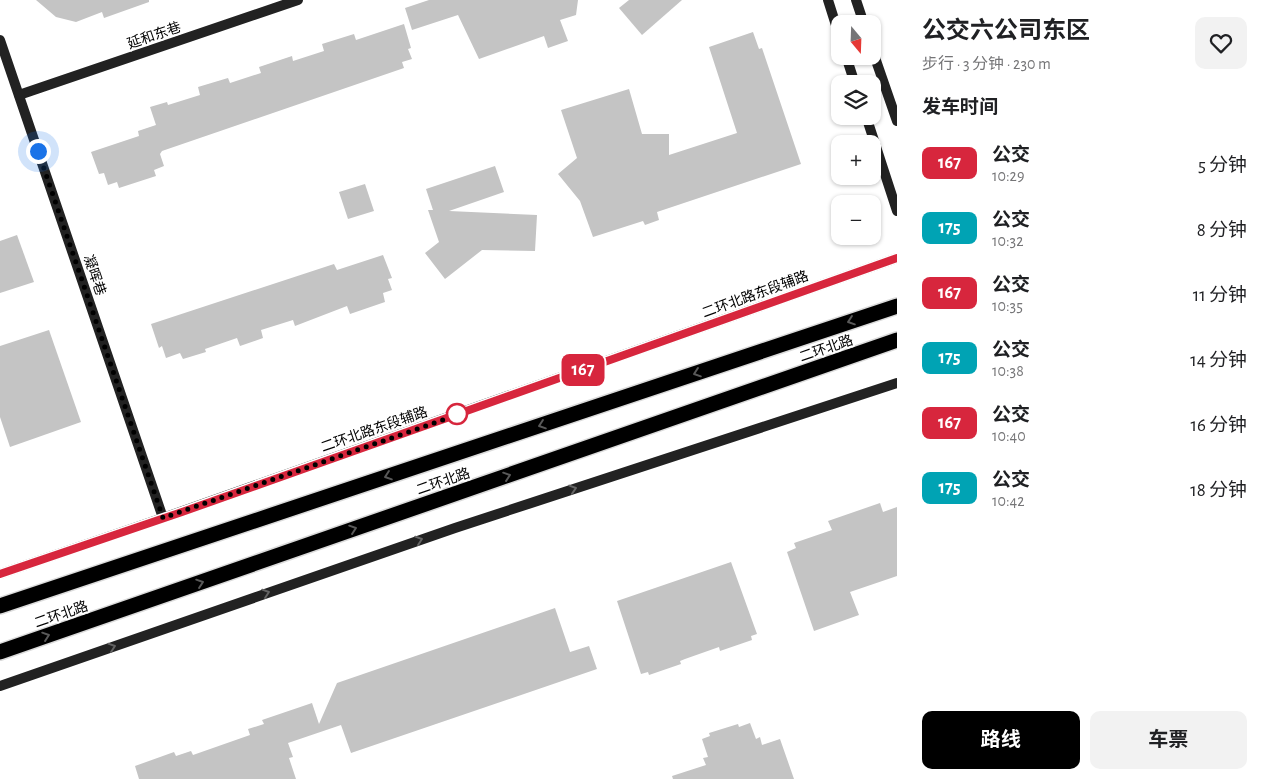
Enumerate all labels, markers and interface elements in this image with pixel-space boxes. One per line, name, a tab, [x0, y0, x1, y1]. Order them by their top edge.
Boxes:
north arrow	[831, 15, 881, 65]
map controls	[831, 15, 881, 245]
button: heart	[1195, 17, 1247, 69]
street label: 延和东巷	[125, 19, 183, 52]
text: 公交六公司东区	[922, 19, 1090, 43]
text: 步行 · 3 分钟 · 230 m	[922, 56, 1051, 72]
button: layers	[831, 75, 881, 125]
text: 发车时间	[922, 98, 998, 117]
button: +	[831, 135, 881, 185]
your location	[26, 139, 51, 164]
text: 公交	[992, 146, 1030, 165]
text: 167	[938, 154, 961, 172]
text: 5 分钟	[1198, 156, 1247, 175]
text: 10:29	[992, 168, 1024, 184]
button: −	[831, 195, 881, 245]
text: 公交	[992, 211, 1030, 230]
text: 175	[938, 219, 961, 237]
text: 8 分钟	[1197, 221, 1247, 240]
text: 10:32	[992, 233, 1024, 249]
street label: 凝晖巷	[81, 253, 108, 297]
street label: 二环北路东段辅路	[700, 267, 810, 321]
text: 公交	[992, 276, 1030, 295]
text: 167	[938, 284, 961, 302]
text: 11 分钟	[1193, 286, 1247, 305]
text: 10:35	[992, 298, 1023, 314]
one-way arrow	[847, 316, 855, 326]
street label: 二环北路	[797, 331, 855, 365]
text: 公交	[992, 341, 1030, 360]
text: 175	[938, 349, 961, 367]
text: 14 分钟	[1190, 351, 1247, 370]
line badge: 167	[554, 354, 612, 386]
text: 167	[572, 361, 594, 379]
text: 10:38	[992, 363, 1024, 379]
one-way arrow	[693, 367, 701, 377]
street label: 二环北路东段辅路	[318, 403, 430, 455]
unlabelled marker	[446, 403, 468, 425]
text: 公交	[992, 406, 1030, 425]
text: 167	[938, 414, 961, 432]
text: 16 分钟	[1190, 416, 1247, 435]
one-way arrow	[539, 419, 547, 429]
text: 10:40	[992, 428, 1026, 444]
street label: 二环北路	[414, 464, 472, 498]
one-way arrow	[385, 470, 393, 480]
text: 公交	[992, 471, 1030, 490]
one-way arrow	[502, 472, 510, 482]
text: 175	[938, 479, 961, 497]
text: 18 分钟	[1190, 481, 1247, 500]
one-way arrow	[569, 484, 577, 494]
text: 10:42	[992, 493, 1025, 509]
one-way arrow	[348, 525, 357, 535]
one-way arrow	[414, 536, 423, 546]
one-way arrow	[195, 579, 203, 589]
one-way arrow	[261, 589, 269, 599]
street label: 二环北路	[32, 597, 90, 631]
one-way arrow	[41, 632, 50, 642]
one-way arrow	[107, 643, 116, 653]
button: 路线	[922, 711, 1080, 769]
button: 车票	[1090, 711, 1247, 769]

